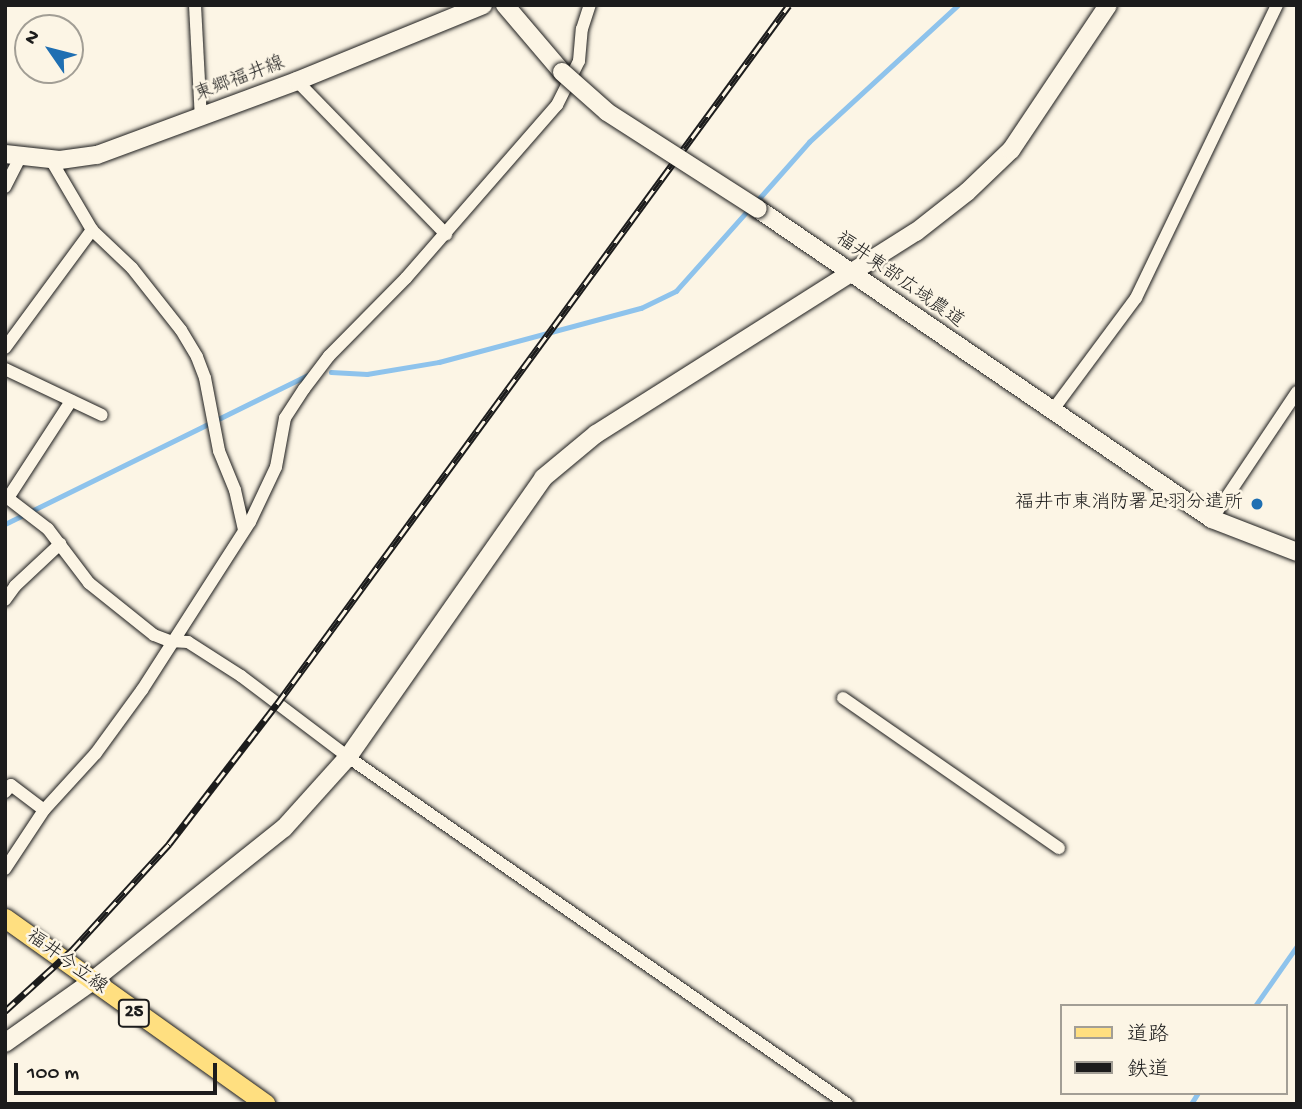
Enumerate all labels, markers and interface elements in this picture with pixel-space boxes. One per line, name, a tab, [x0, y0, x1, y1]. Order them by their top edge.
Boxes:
north arrow	[14, 14, 84, 84]
text: N	[20, 26, 46, 49]
street label: 東郷福井線	[192, 52, 288, 108]
street label: 福井東部広域農道	[830, 228, 968, 334]
place label: 福井市東消防署足羽分遣所	[1015, 493, 1243, 515]
marker: 福井市東消防署足羽分遣所	[1249, 496, 1265, 512]
street label: 福井今立線	[21, 926, 111, 1000]
road number: 25	[116, 998, 152, 1028]
legend	[1060, 1004, 1288, 1095]
text: 道路	[1127, 1024, 1169, 1049]
scale bar	[18, 1050, 220, 1094]
text: 鉄道	[1127, 1059, 1169, 1084]
text: 100 m	[27, 1062, 79, 1087]

